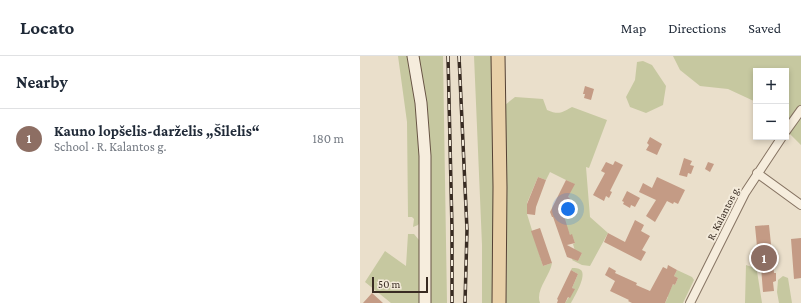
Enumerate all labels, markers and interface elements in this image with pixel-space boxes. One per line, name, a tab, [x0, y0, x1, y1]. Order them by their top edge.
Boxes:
text: Locato	[20, 17, 74, 38]
text: Map	[621, 20, 646, 36]
text: Directions	[668, 20, 726, 36]
text: Saved	[748, 20, 781, 36]
map controls	[753, 68, 789, 140]
button: +	[753, 68, 789, 104]
text: Nearby	[16, 73, 68, 92]
button: −	[753, 104, 789, 140]
text: Kauno lopšelis-darželis „Šilelis“	[54, 123, 260, 139]
text: 1	[27, 131, 31, 146]
text: 180 m	[312, 131, 344, 146]
text: School · R. Kalantos g.	[54, 139, 166, 154]
street label: R. Kalantos g.	[704, 184, 743, 242]
your location	[558, 199, 578, 219]
pin: 1	[751, 243, 777, 273]
scale bar	[372, 275, 428, 294]
text: 50 m	[378, 278, 400, 290]

